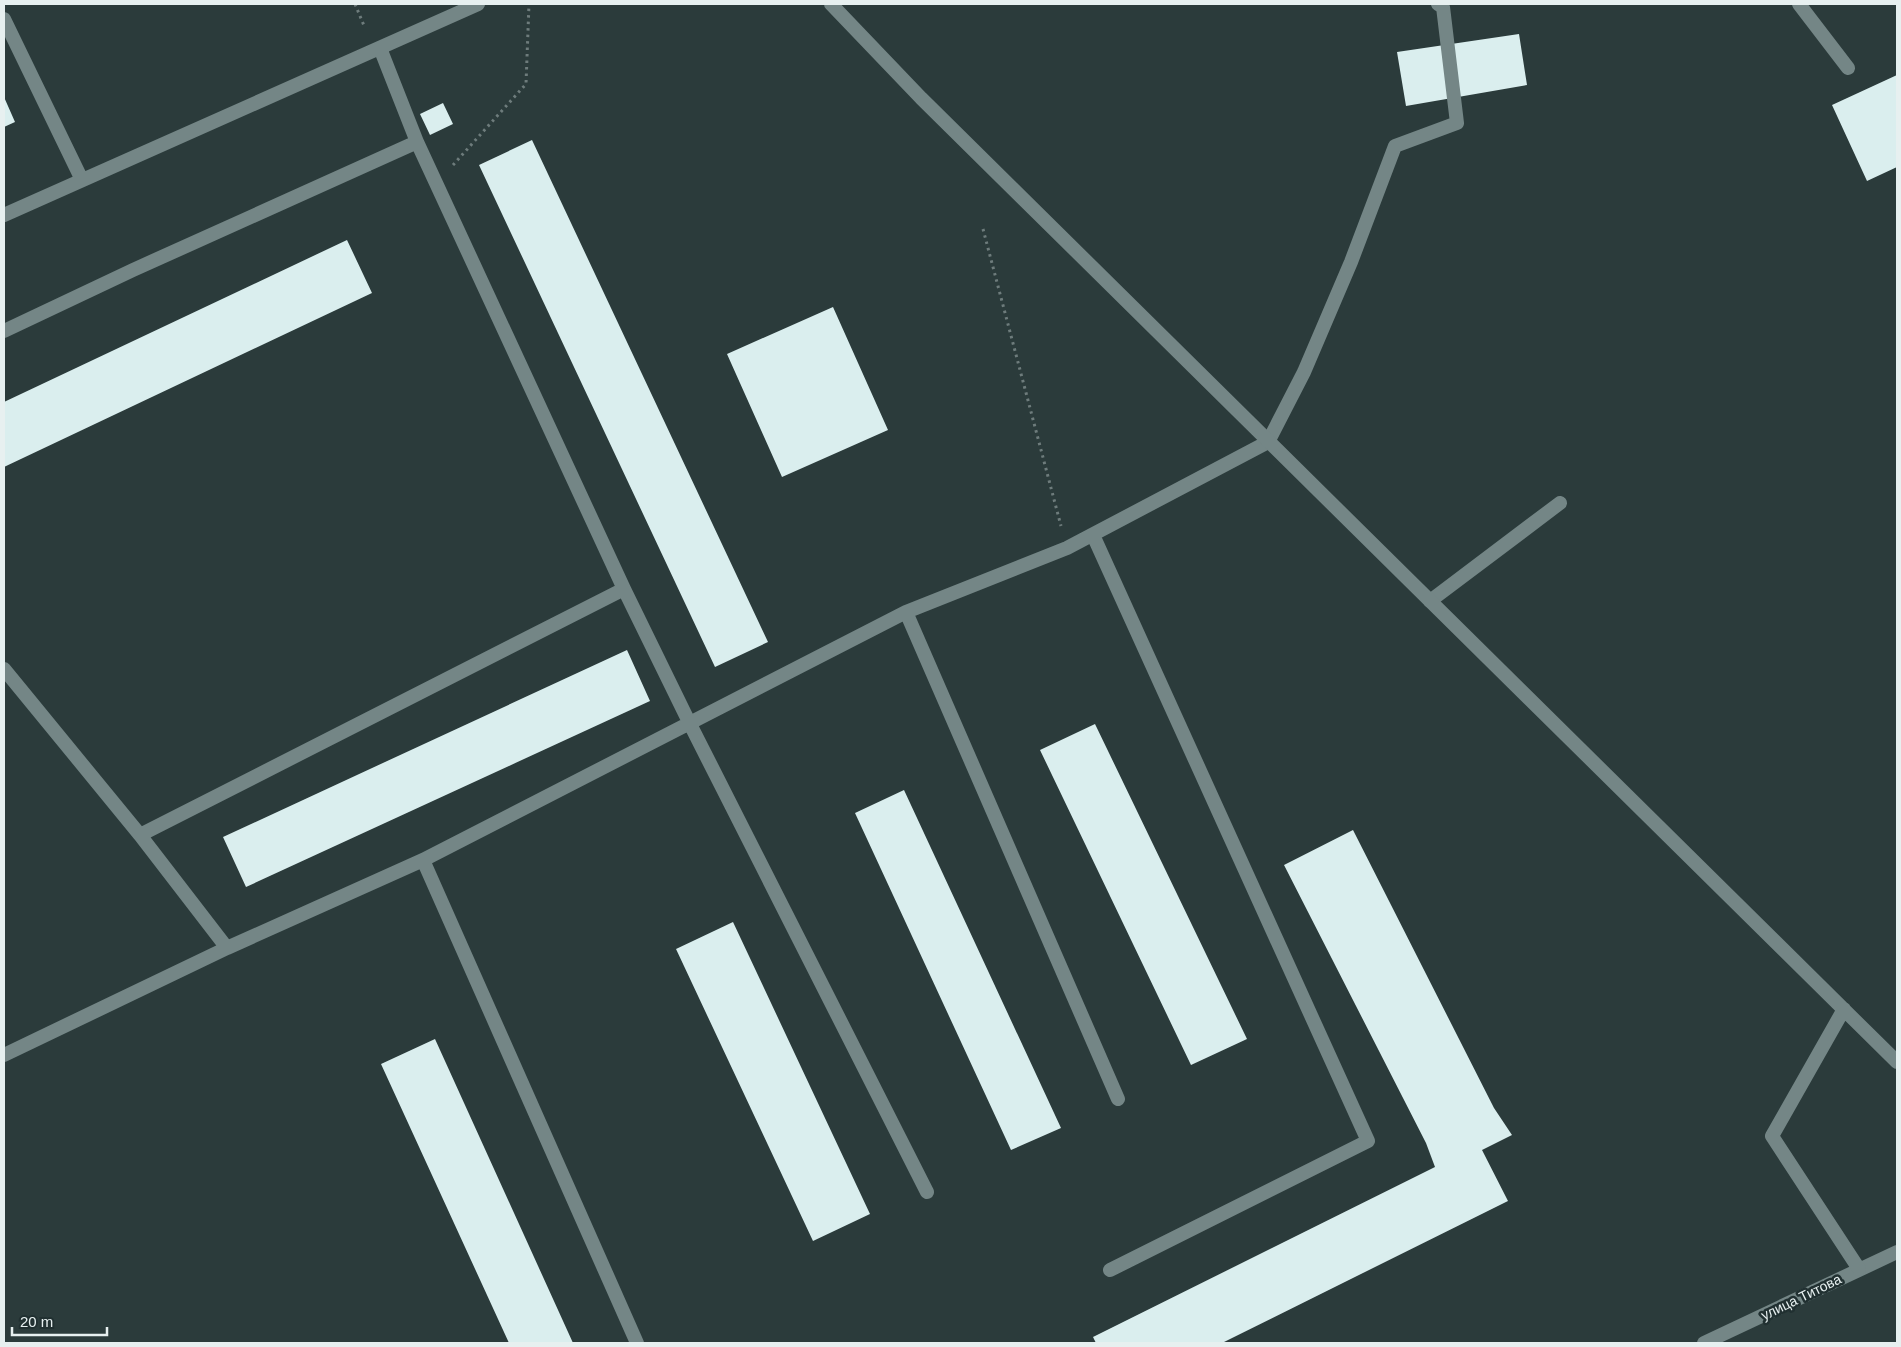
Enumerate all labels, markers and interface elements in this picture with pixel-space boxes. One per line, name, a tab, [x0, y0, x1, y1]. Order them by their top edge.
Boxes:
street label: улица Титова	[1758, 1271, 1844, 1323]
scale bar	[12, 1304, 108, 1336]
text: 20 m	[20, 1313, 53, 1330]

